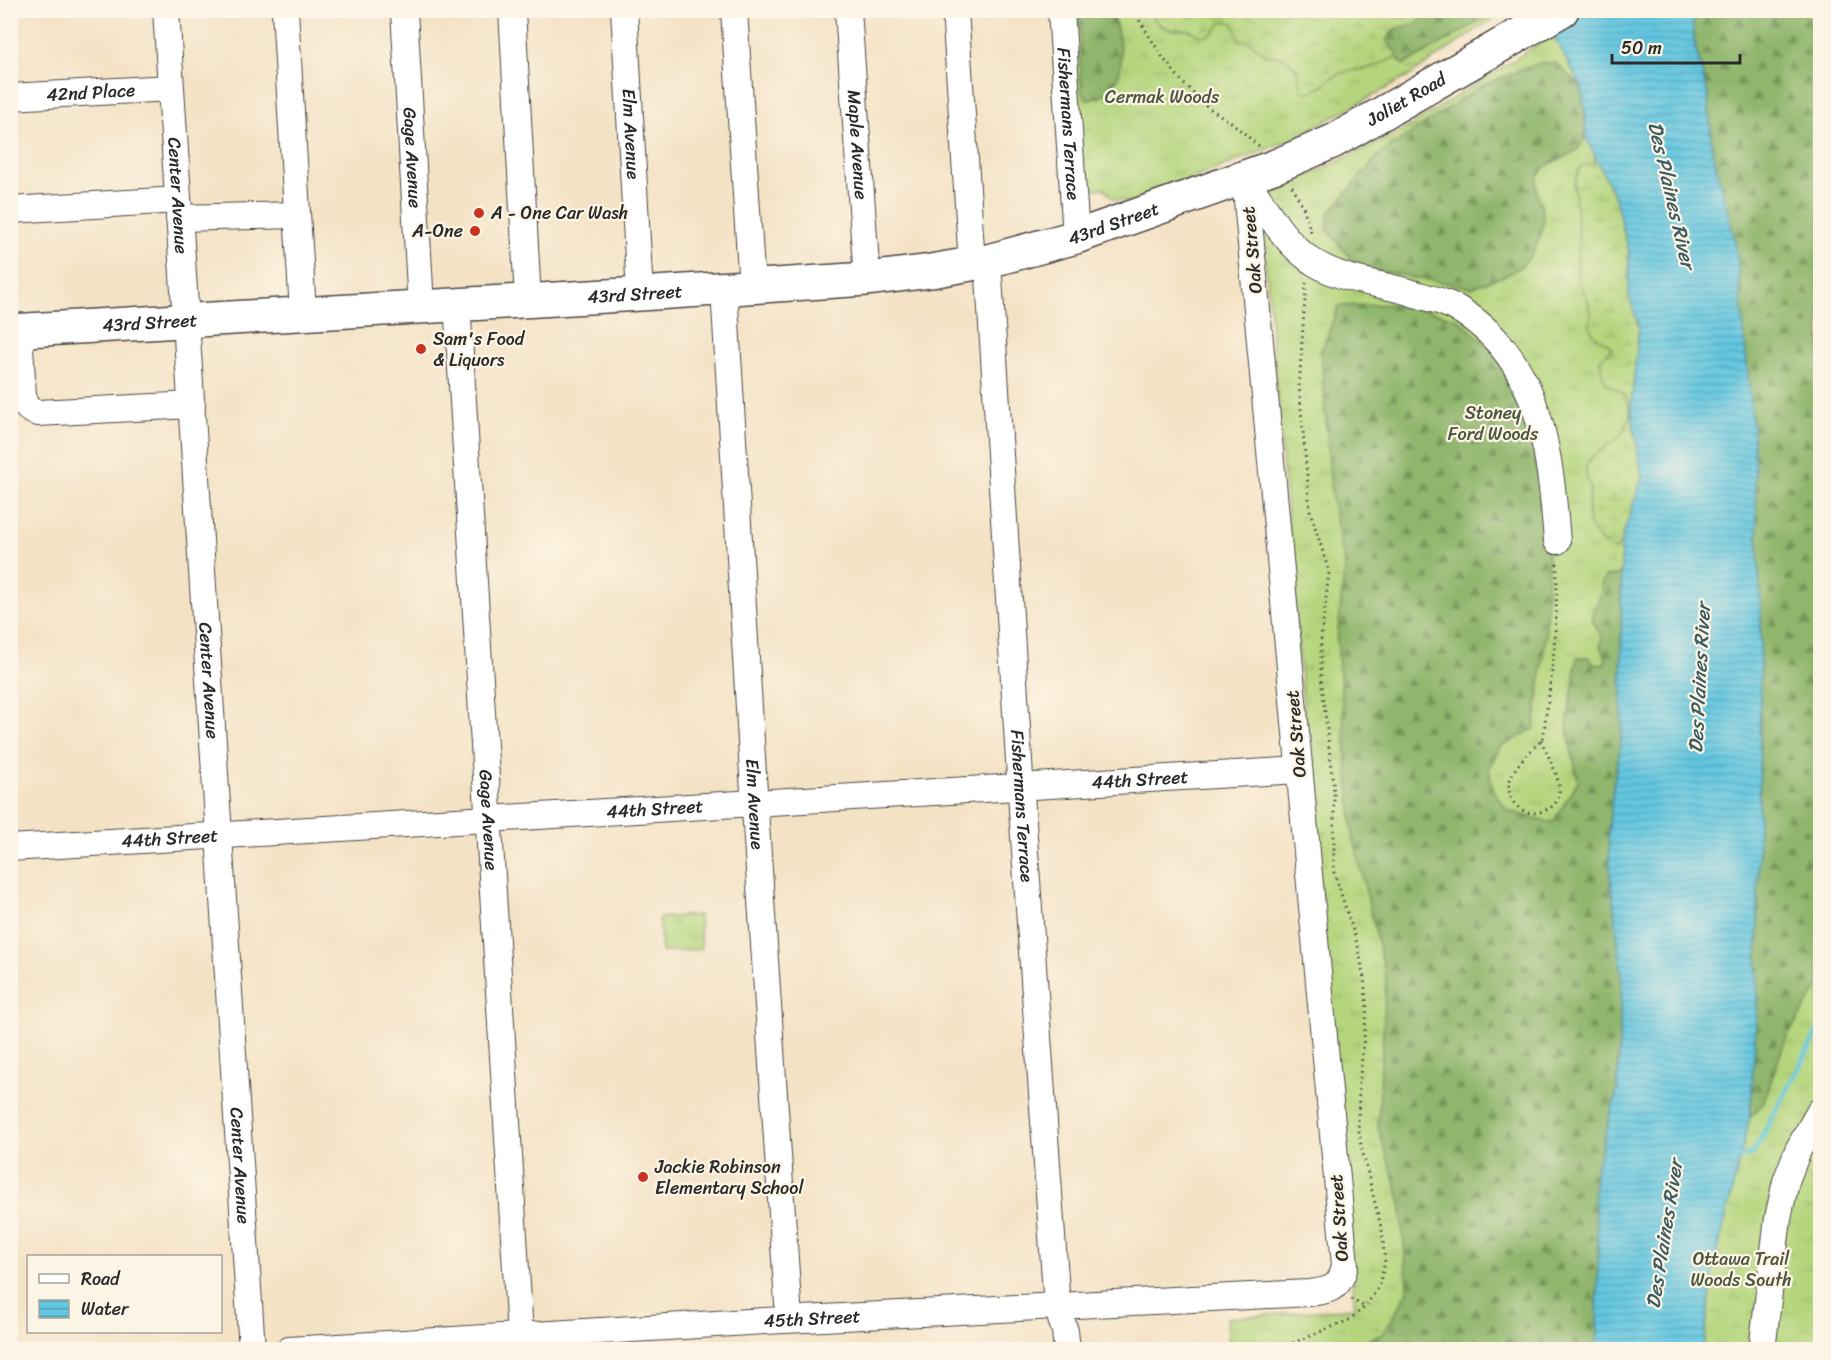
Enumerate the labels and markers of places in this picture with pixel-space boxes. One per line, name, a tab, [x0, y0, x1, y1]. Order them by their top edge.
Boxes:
place label: A - One Car Wash	[490, 197, 628, 229]
marker: A - One Car Wash	[472, 206, 486, 220]
place label: A-One	[411, 215, 463, 247]
marker: A-One	[468, 224, 482, 238]
place label: Sam's Food & Liquors	[433, 323, 526, 376]
marker: Sam's Food & Liquors	[414, 342, 428, 356]
place label: Jackie Robinson Elementary School	[654, 1151, 804, 1204]
marker: Jackie Robinson Elementary School	[636, 1170, 650, 1184]

